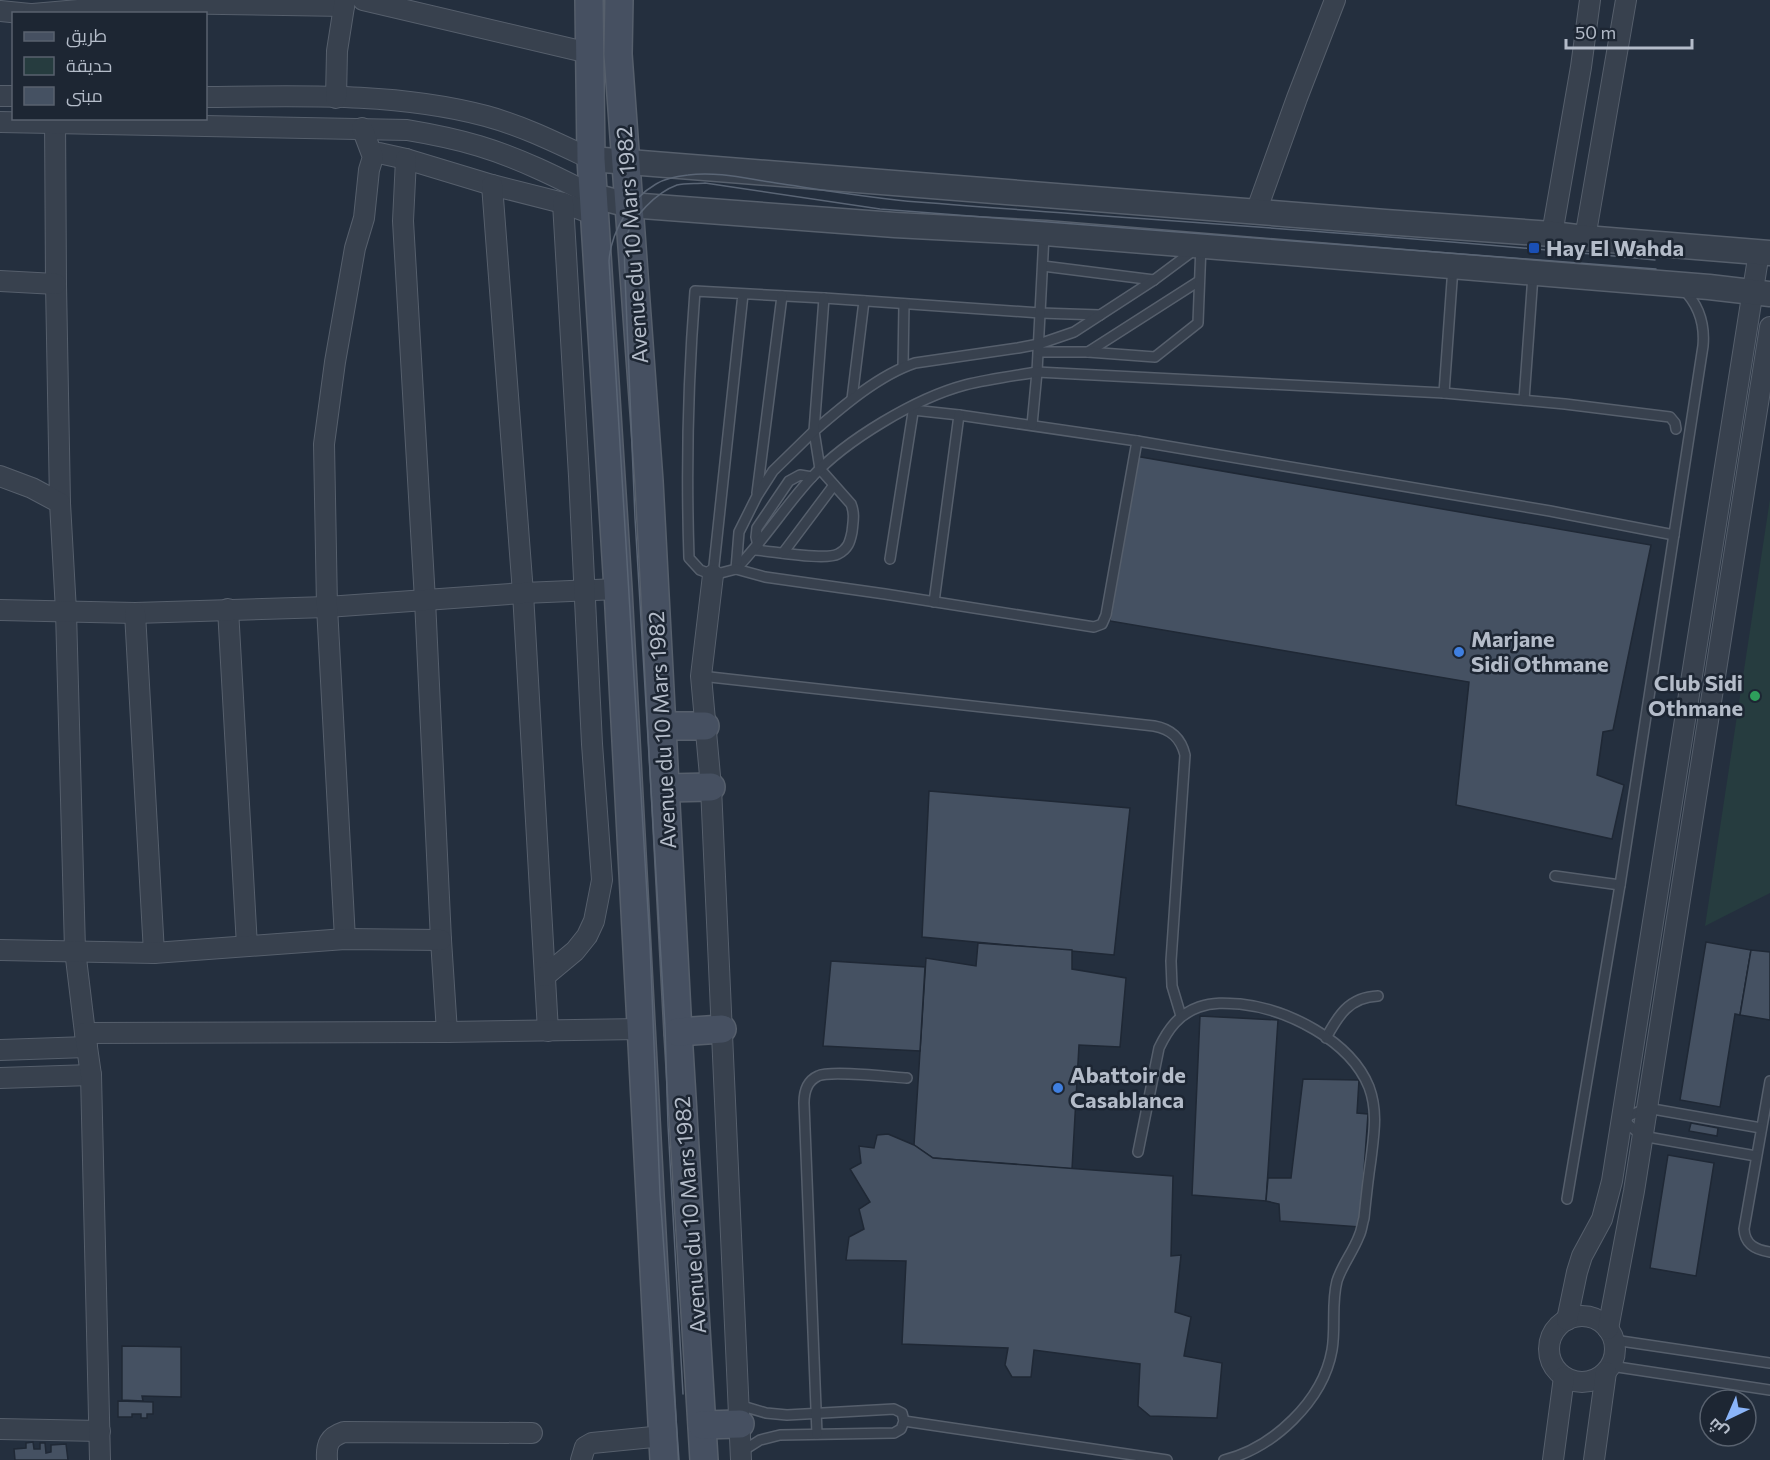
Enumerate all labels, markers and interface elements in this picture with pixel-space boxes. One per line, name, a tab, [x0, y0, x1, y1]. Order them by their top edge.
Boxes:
legend	[12, 12, 207, 120]
scale bar	[1566, 12, 1692, 50]
text: 50 m	[1575, 21, 1616, 43]
text: طريق	[66, 24, 107, 48]
text: حديقة	[66, 54, 112, 76]
text: مبنى	[66, 84, 103, 107]
street label: Avenue du 10 Mars 1982	[610, 125, 653, 365]
place label: Hay El Wahda	[1546, 234, 1684, 261]
marker: Hay El Wahda	[1527, 241, 1541, 255]
street label: Avenue du 10 Mars 1982	[642, 610, 681, 850]
place label: Marjane Sidi Othmane	[1471, 625, 1609, 677]
marker: Marjane Sidi Othmane	[1452, 645, 1466, 659]
place label: Club Sidi Othmane	[1648, 669, 1743, 721]
marker: Club Sidi Othmane	[1748, 689, 1762, 703]
place label: Abattoir de Casablanca	[1070, 1061, 1186, 1113]
marker: Abattoir de Casablanca	[1051, 1081, 1065, 1095]
street label: Avenue du 10 Mars 1982	[668, 1095, 711, 1335]
north arrow	[1698, 1388, 1758, 1448]
text: ش	[1703, 1414, 1732, 1443]

